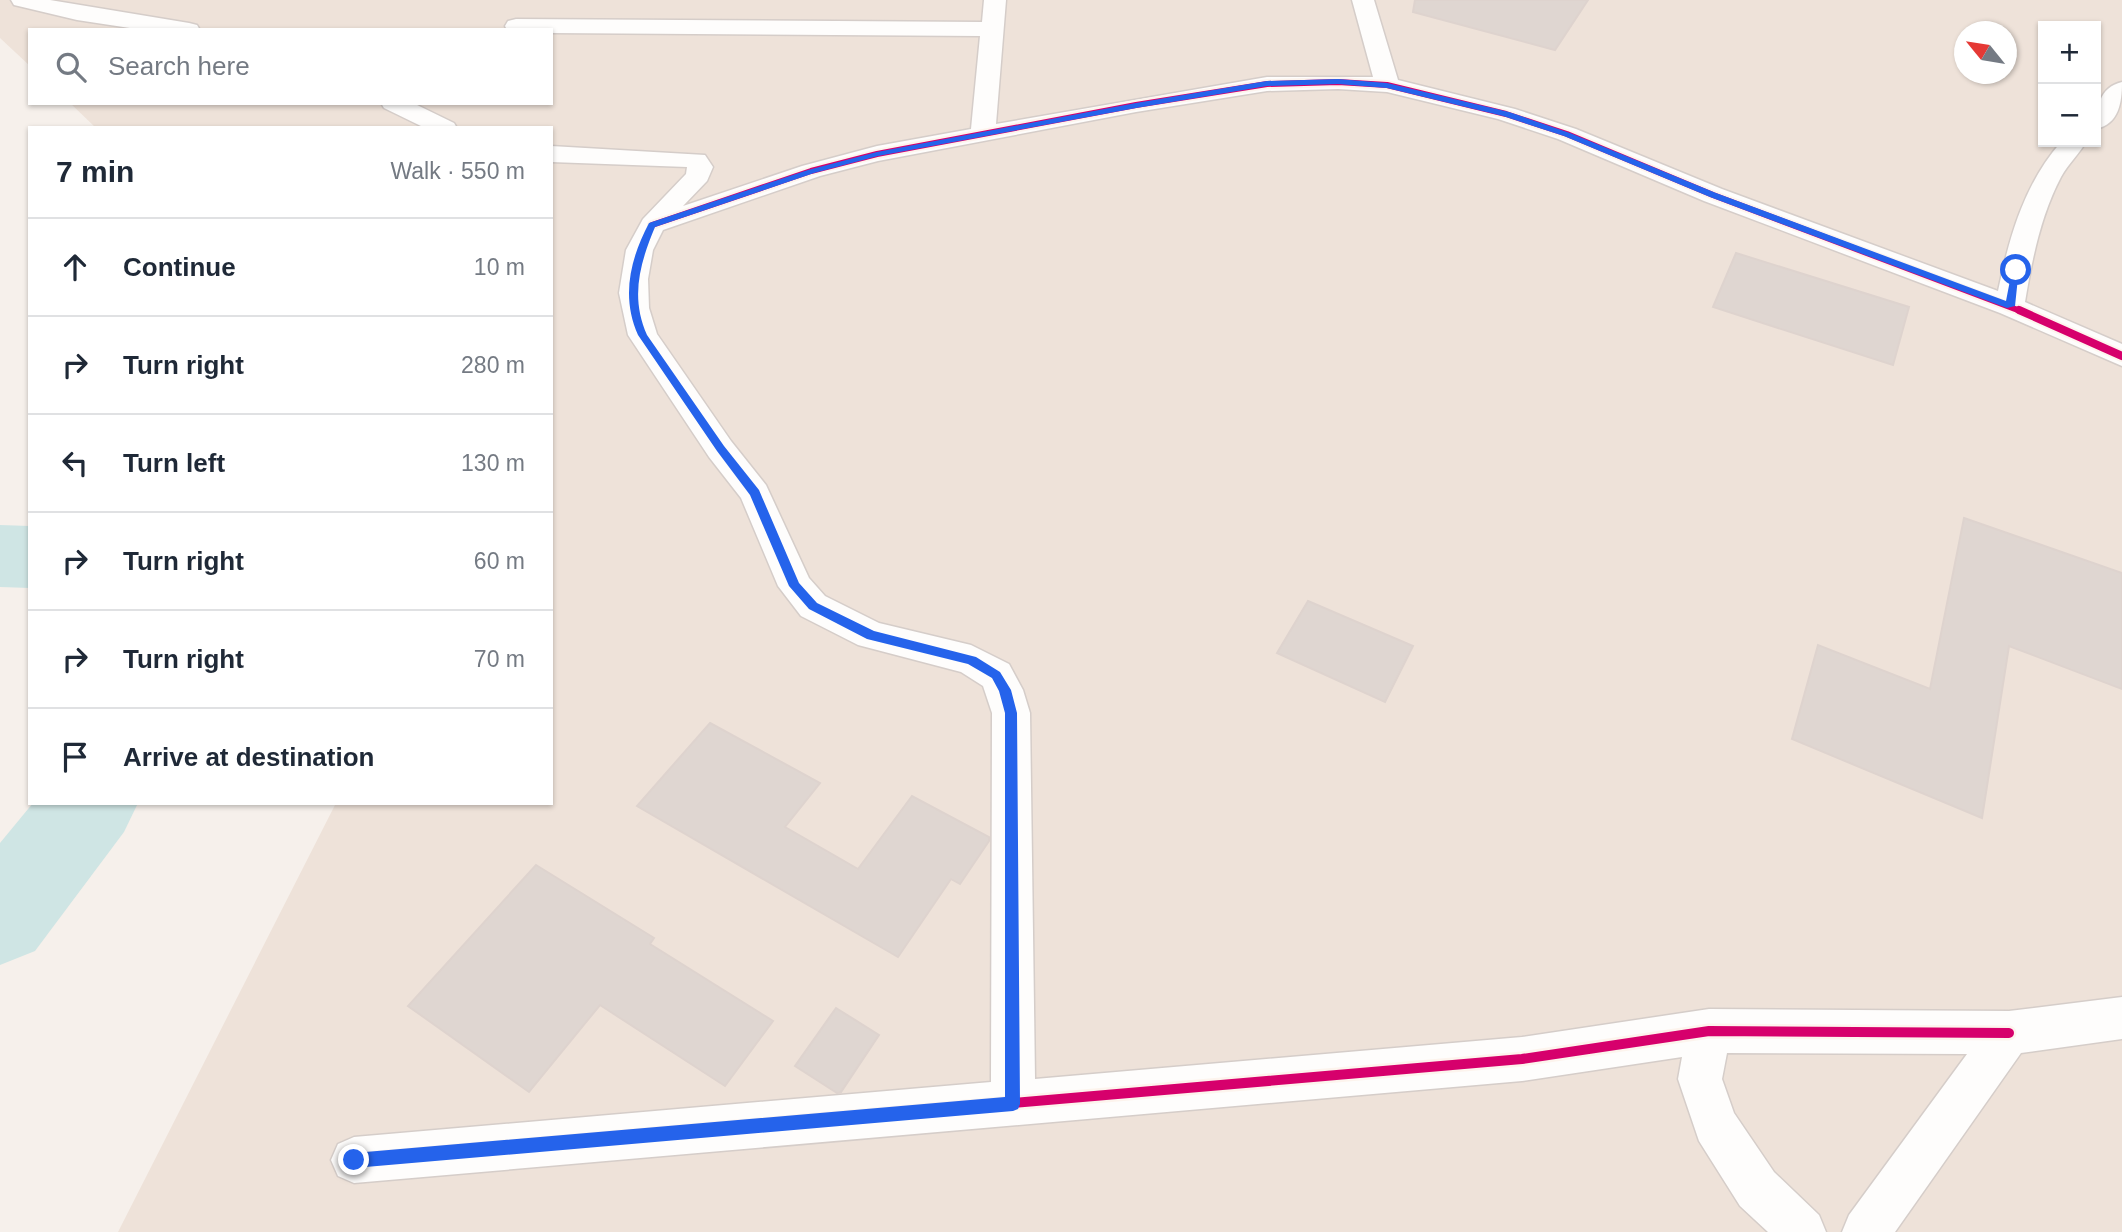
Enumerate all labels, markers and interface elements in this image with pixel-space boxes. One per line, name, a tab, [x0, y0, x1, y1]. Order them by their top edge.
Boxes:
north arrow	[1954, 21, 2017, 84]
map controls	[2038, 21, 2101, 147]
button: +	[2038, 21, 2101, 84]
search box	[28, 28, 553, 105]
icon: search	[52, 48, 90, 86]
text: Search here	[108, 51, 250, 81]
button: −	[2038, 84, 2101, 147]
text: 7 min	[56, 155, 134, 188]
text: Walk · 550 m	[390, 158, 525, 184]
icon: ahead	[56, 248, 94, 286]
text: Continue	[123, 252, 236, 282]
text: 10 m	[474, 254, 525, 280]
route start	[2000, 254, 2031, 285]
icon: right	[56, 346, 94, 384]
text: Turn right	[123, 350, 244, 380]
text: 280 m	[461, 352, 525, 378]
icon: left	[56, 444, 94, 482]
text: Turn left	[123, 448, 225, 478]
text: 130 m	[461, 450, 525, 476]
icon: right	[56, 542, 94, 580]
text: Turn right	[123, 546, 244, 576]
text: 60 m	[474, 548, 525, 574]
icon: right	[56, 640, 94, 678]
text: Turn right	[123, 644, 244, 674]
text: 70 m	[474, 646, 525, 672]
icon: arrive	[56, 738, 94, 776]
text: Arrive at destination	[123, 742, 374, 772]
route end	[338, 1144, 369, 1175]

